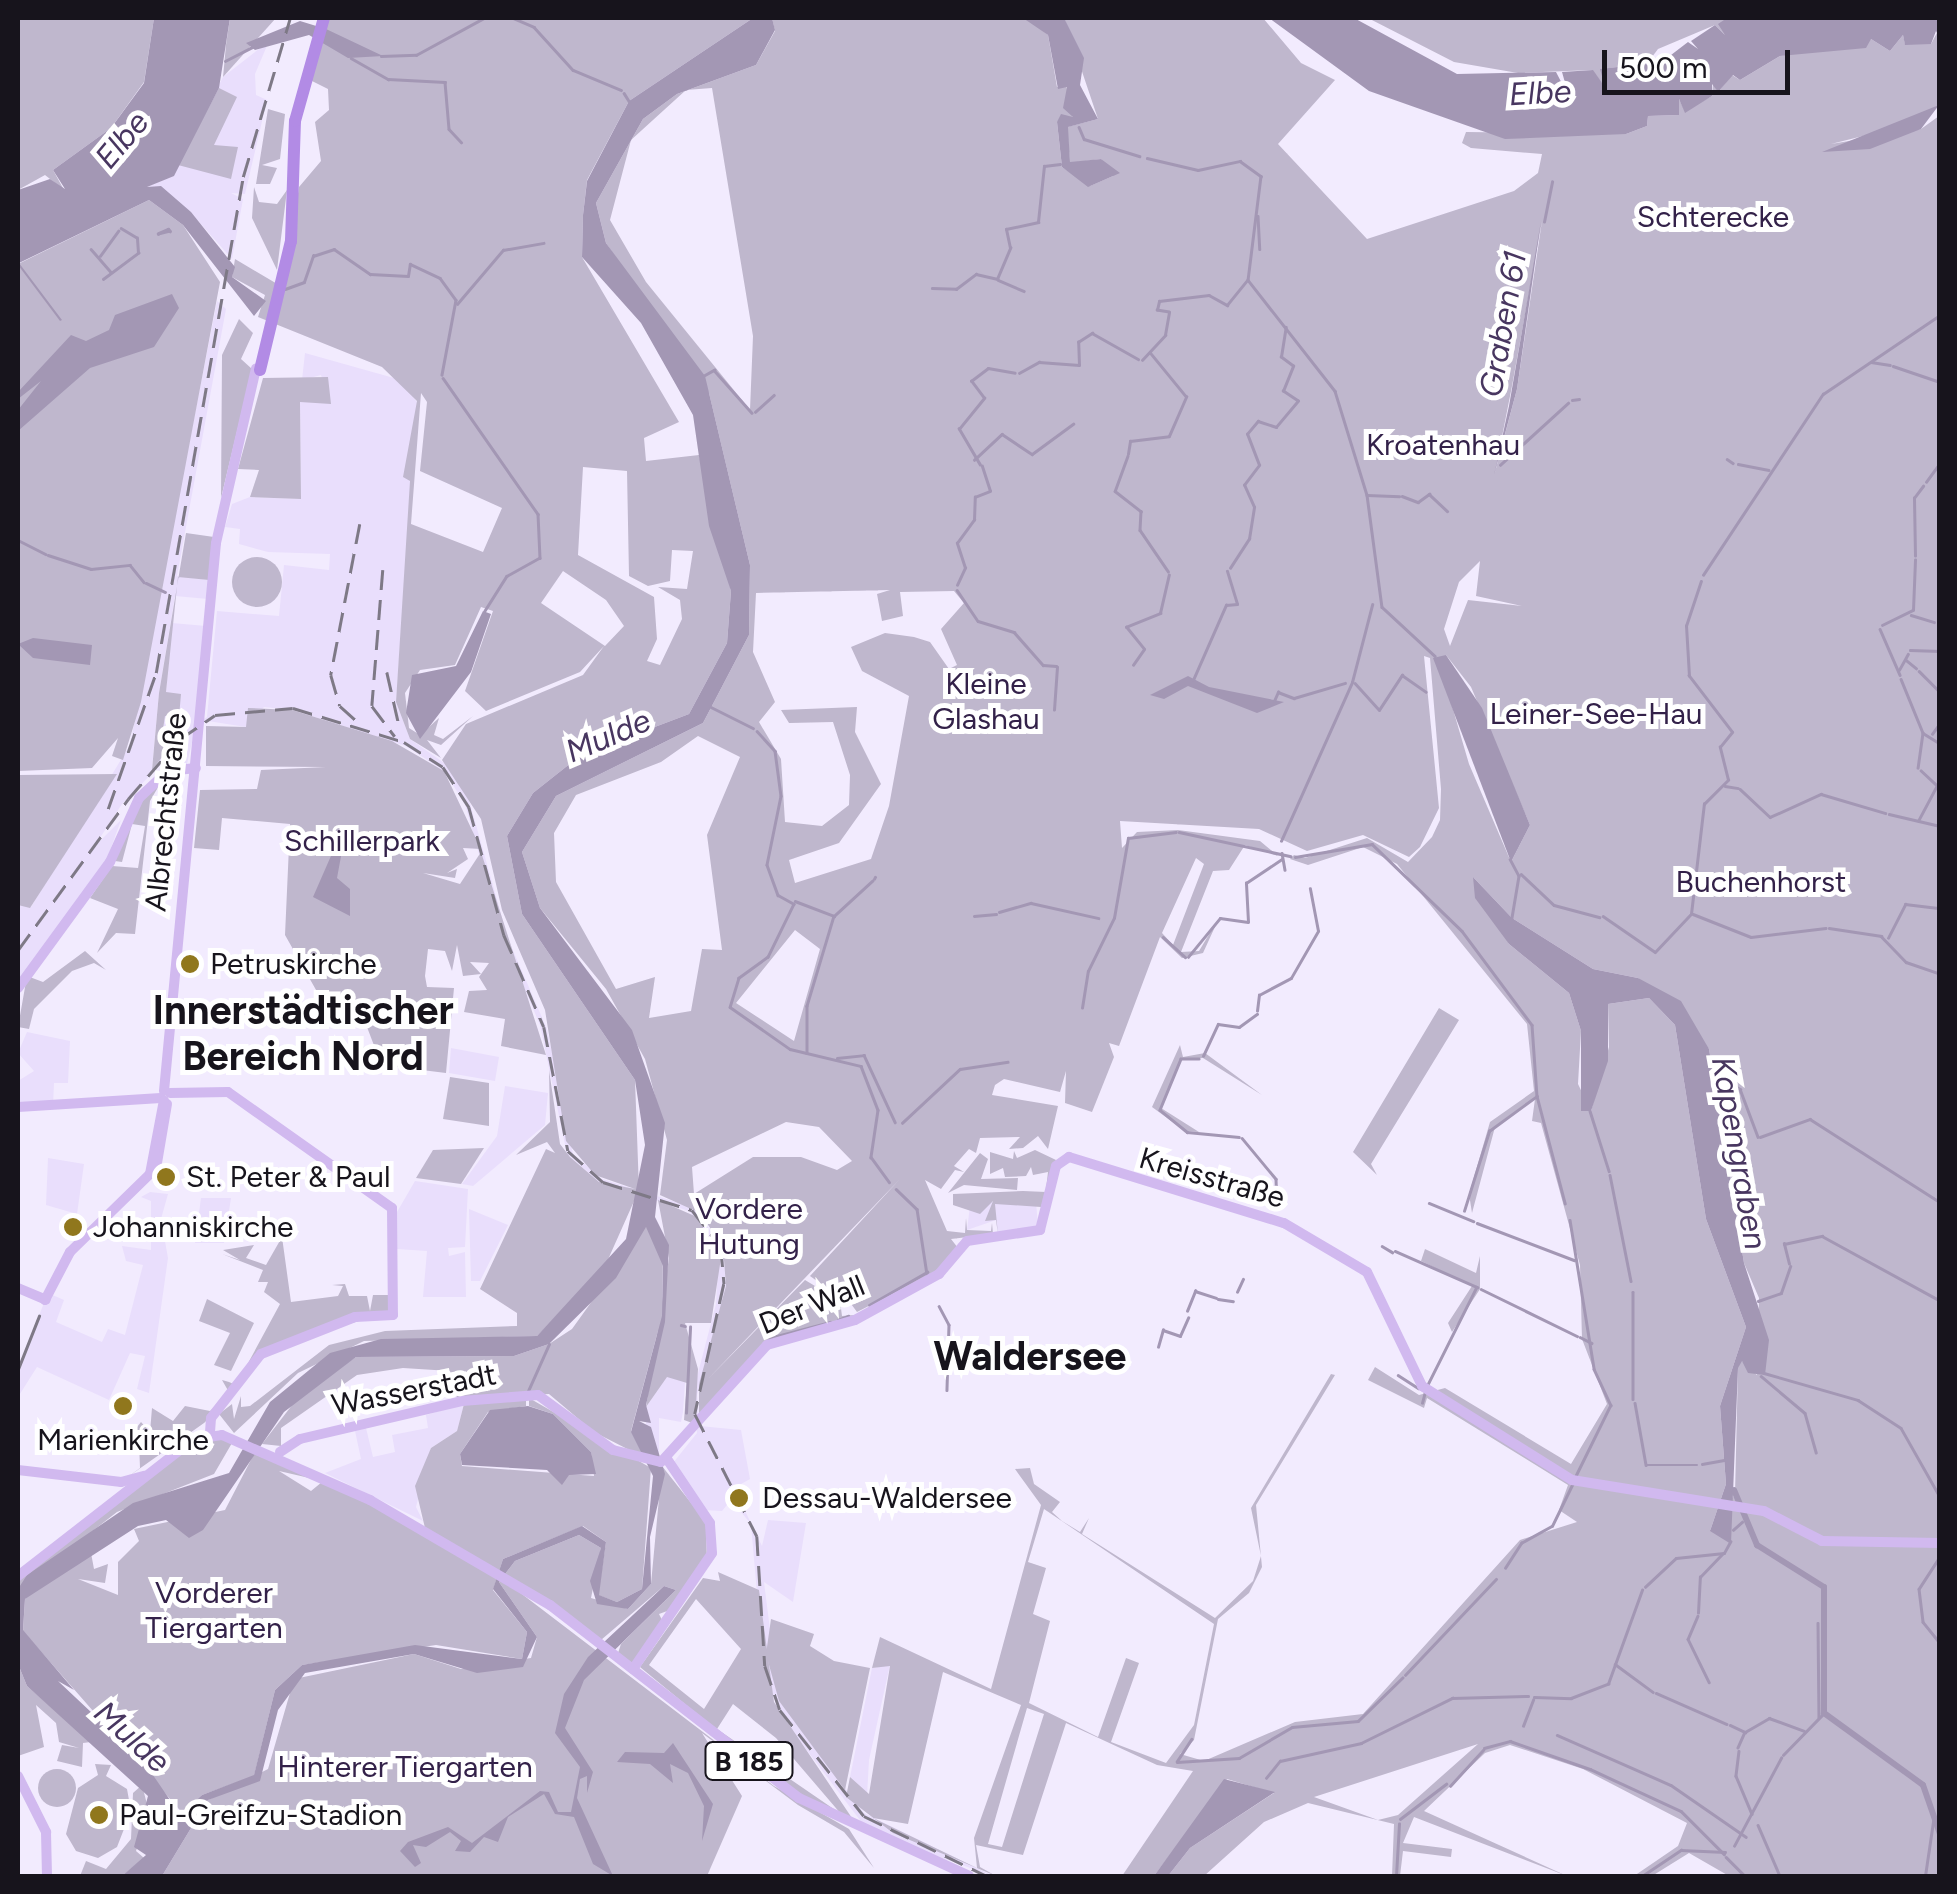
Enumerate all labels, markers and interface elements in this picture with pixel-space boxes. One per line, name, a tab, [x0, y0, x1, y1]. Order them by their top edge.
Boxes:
scale bar	[1607, 30, 1794, 92]
text: 500 m	[1619, 49, 1708, 86]
water label: Elbe	[1508, 72, 1572, 114]
water label: Elbe	[87, 104, 157, 176]
park label: Schterecke	[1637, 199, 1789, 235]
water label: Graben 61	[1471, 248, 1535, 400]
park label: Kroatenhau	[1366, 427, 1520, 463]
park label: Kleine Glashau	[932, 666, 1040, 736]
park label: Leiner-See-Hau	[1490, 696, 1702, 732]
water label: Mulde	[560, 701, 656, 771]
street label: Albrechtstraße	[138, 711, 194, 913]
park label: Schillerpark	[284, 823, 440, 859]
park label: Buchenhorst	[1676, 864, 1846, 900]
place label: Petruskirche	[210, 946, 377, 982]
marker: Petruskirche	[179, 953, 201, 975]
district label: Innerstädtischer Bereich Nord	[152, 986, 454, 1080]
water label: Kapengraben	[1703, 1054, 1775, 1252]
street label: Kreisstraße	[1135, 1140, 1289, 1216]
place label: St. Peter & Paul	[186, 1159, 390, 1195]
marker: St. Peter & Paul	[155, 1166, 177, 1188]
park label: Vordere Hutung	[695, 1191, 803, 1262]
place label: Johanniskirche	[93, 1209, 293, 1245]
marker: Johanniskirche	[62, 1216, 84, 1238]
street label: Der Wall	[754, 1268, 870, 1342]
district label: Waldersee	[934, 1332, 1126, 1380]
street label: Wasserstadt	[329, 1356, 499, 1424]
marker: Marienkirche	[112, 1395, 134, 1417]
place label: Marienkirche	[37, 1422, 209, 1458]
place label: Dessau-Waldersee	[762, 1480, 1012, 1516]
marker: Dessau-Waldersee	[726, 1485, 752, 1511]
park label: Vorderer Tiergarten	[145, 1575, 283, 1646]
water label: Mulde	[86, 1693, 178, 1781]
road number: B 185	[704, 1738, 794, 1784]
park label: Hinterer Tiergarten	[277, 1749, 533, 1785]
place label: Paul-Greifzu-Stadion	[119, 1797, 402, 1833]
marker: Paul-Greifzu-Stadion	[88, 1804, 110, 1826]

